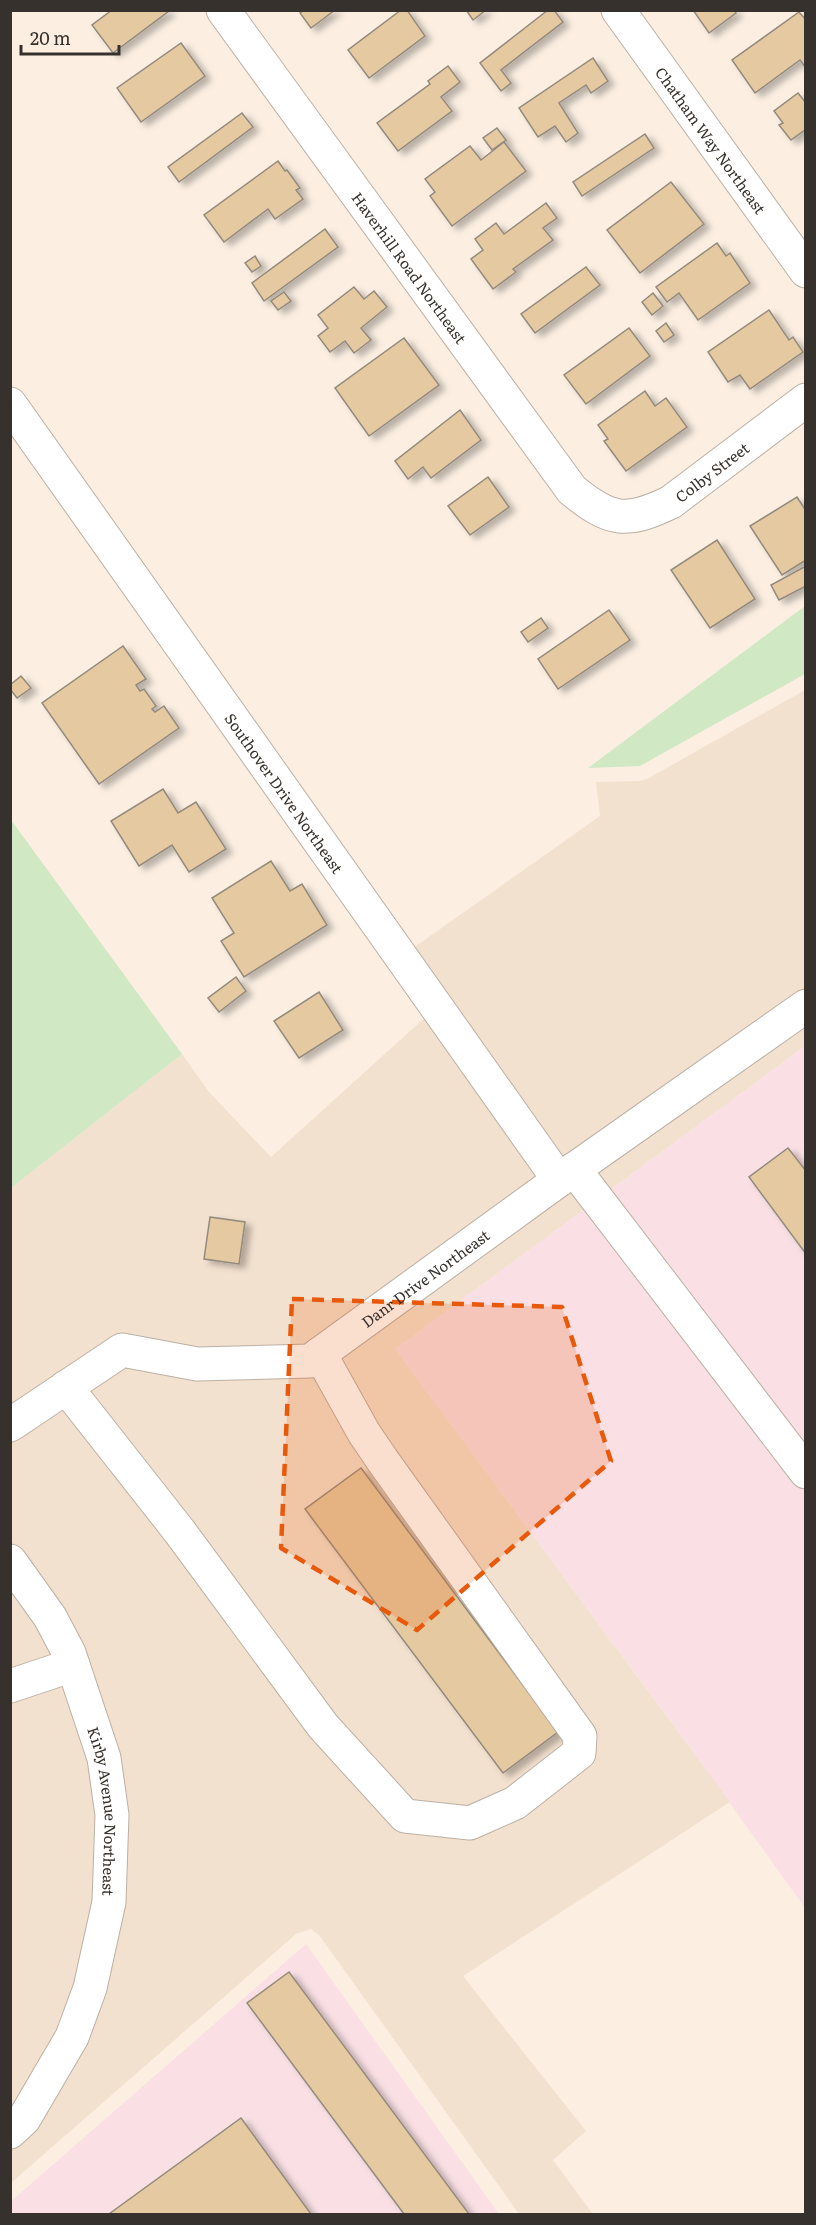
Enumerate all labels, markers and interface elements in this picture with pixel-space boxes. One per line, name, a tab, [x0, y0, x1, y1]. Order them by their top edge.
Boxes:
scale bar	[21, 18, 118, 56]
text: 20 m	[30, 24, 71, 51]
street label: Chatham Way Northeast	[651, 62, 772, 218]
street label: Haverhill Road Northeast	[347, 187, 473, 348]
street label: Colby Street	[670, 436, 753, 507]
street label: Southover Drive Northeast	[220, 708, 350, 878]
street label: Danr Drive Northeast	[356, 1223, 494, 1332]
street label: Kirby Avenue Northeast	[83, 1723, 124, 1896]

